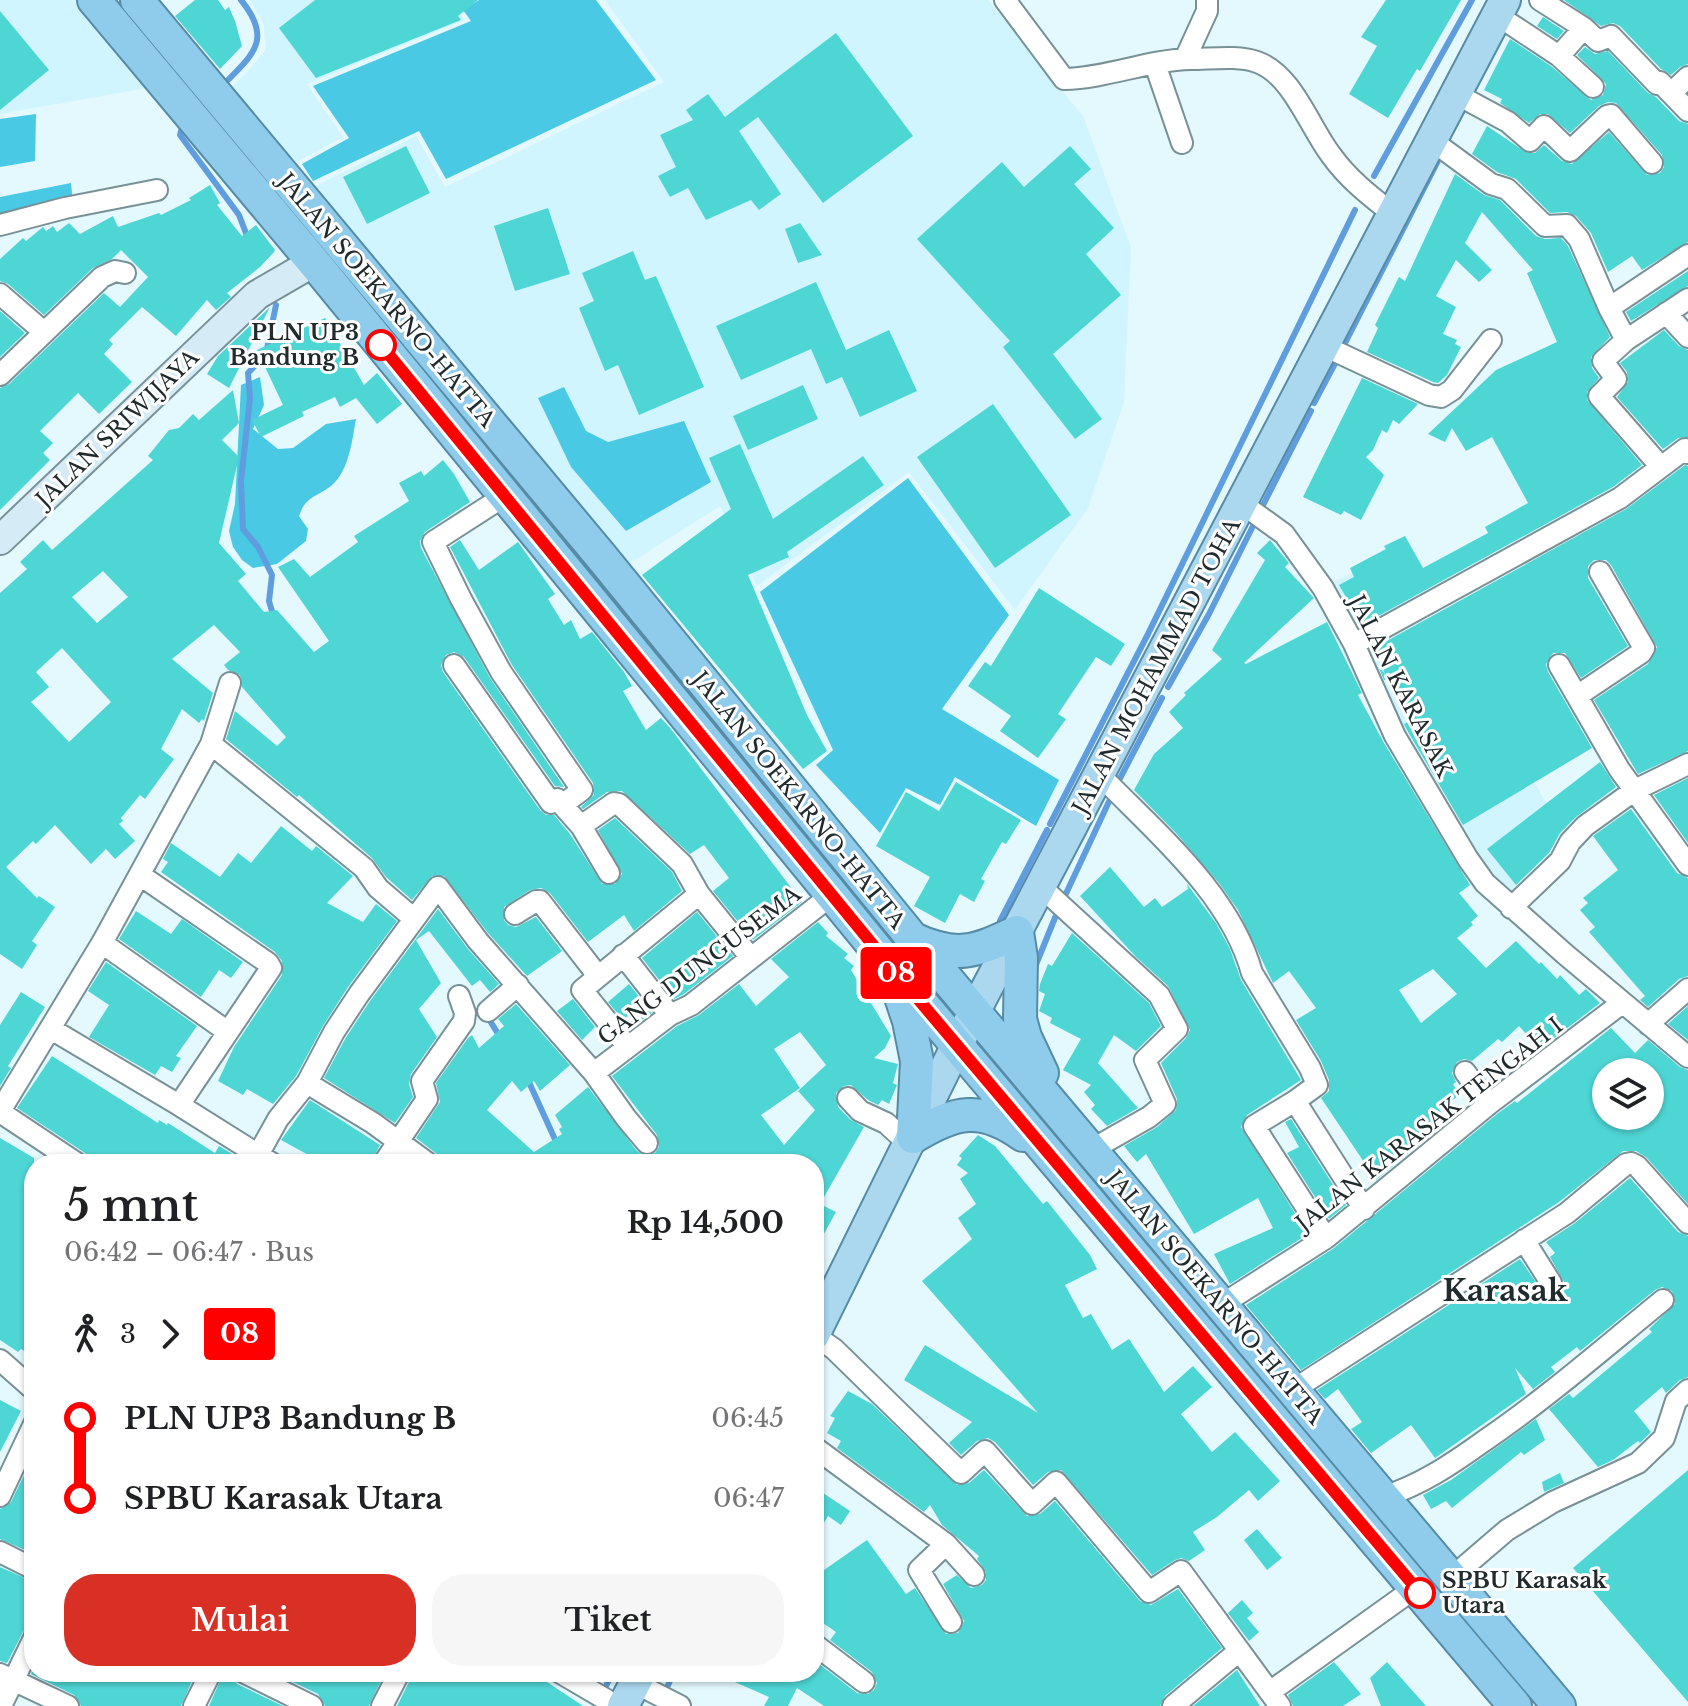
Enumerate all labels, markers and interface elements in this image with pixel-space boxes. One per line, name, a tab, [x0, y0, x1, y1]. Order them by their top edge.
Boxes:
street label: JALAN SOEKARNO-HATTA	[270, 165, 502, 434]
place label: PLN UP3 Bandung B	[229, 319, 359, 371]
marker: PLN UP3 Bandung B	[366, 330, 396, 360]
street label: JALAN SRIWIJAYA	[28, 343, 205, 515]
street label: JALAN MOHAMMAD TOHA	[1065, 513, 1247, 822]
street label: JALAN KARASAK	[1342, 588, 1459, 783]
street label: JALAN SOEKARNO-HATTA	[684, 664, 912, 935]
street label: GANG DUNGUSEMA	[592, 880, 807, 1051]
line badge: 08	[860, 947, 932, 999]
text: 08	[877, 955, 915, 990]
street label: JALAN KARASAK TENGAH I	[1288, 1012, 1568, 1239]
map controls	[1592, 1058, 1664, 1130]
button: layers	[1592, 1058, 1664, 1130]
street label: JALAN SOEKARNO-HATTA	[1098, 1162, 1330, 1431]
text: 5 mnt	[64, 1178, 198, 1233]
text: Rp 14,500	[627, 1204, 784, 1241]
text: 06:42 – 06:47 · Bus	[64, 1236, 314, 1268]
district label: Karasak	[1442, 1272, 1569, 1309]
icon: walk	[64, 1312, 108, 1356]
icon: forward	[148, 1312, 192, 1356]
text: 08	[220, 1316, 259, 1351]
text: 3	[120, 1318, 136, 1350]
text: PLN UP3 Bandung B	[124, 1400, 456, 1437]
text: 06:45	[711, 1402, 784, 1434]
text: SPBU Karasak Utara	[124, 1480, 443, 1517]
text: 06:47	[713, 1482, 784, 1514]
place label: SPBU Karasak Utara	[1442, 1567, 1607, 1619]
button: Mulai	[64, 1574, 416, 1666]
button: Tiket	[432, 1574, 784, 1666]
marker: SPBU Karasak Utara	[1405, 1578, 1435, 1608]

